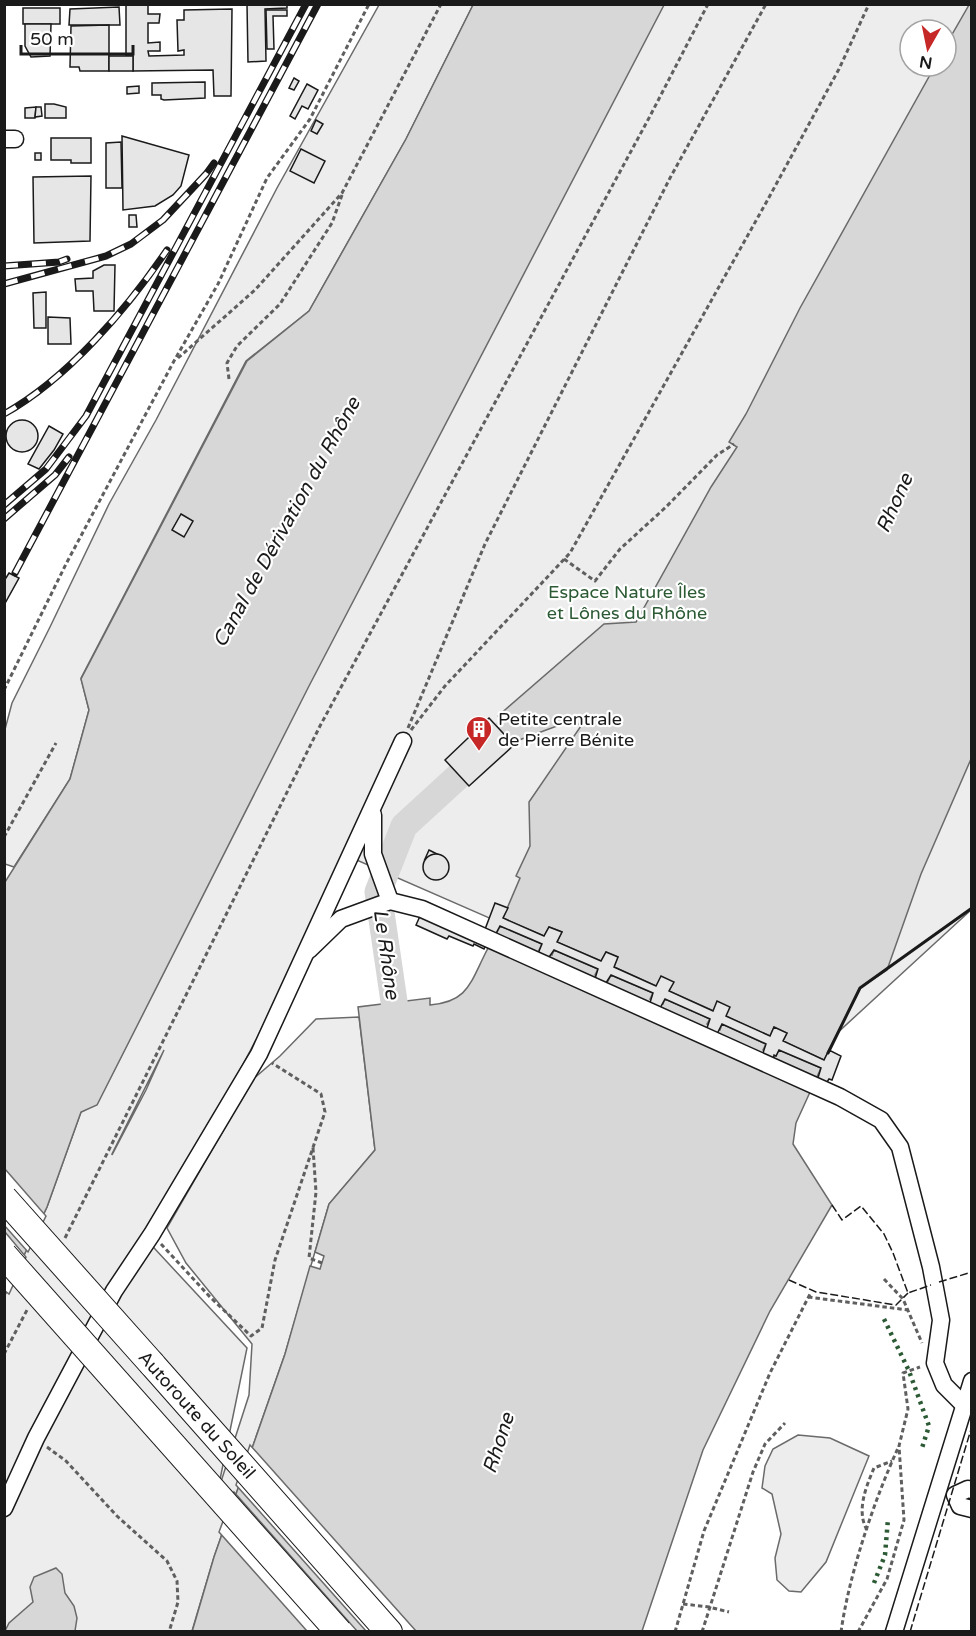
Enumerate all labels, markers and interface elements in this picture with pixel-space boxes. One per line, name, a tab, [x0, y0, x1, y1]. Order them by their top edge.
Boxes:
scale bar	[21, 18, 134, 56]
north arrow	[898, 18, 958, 78]
text: 50 m	[30, 28, 74, 50]
text: N	[918, 51, 934, 73]
water label: Canal de Dérivation du Rhône	[208, 392, 367, 652]
water label: Rhone	[871, 469, 919, 537]
park label: Espace Nature Îles et Lônes du Rhône	[547, 581, 707, 624]
place label: Petite centrale de Pierre Bénite	[498, 708, 634, 751]
building icon: Petite centrale de Pierre Bénite	[464, 714, 494, 752]
water label: Le Rhône	[368, 908, 404, 1002]
street label: Autoroute du Soleil	[134, 1346, 260, 1484]
water label: Rhone	[478, 1408, 520, 1477]

